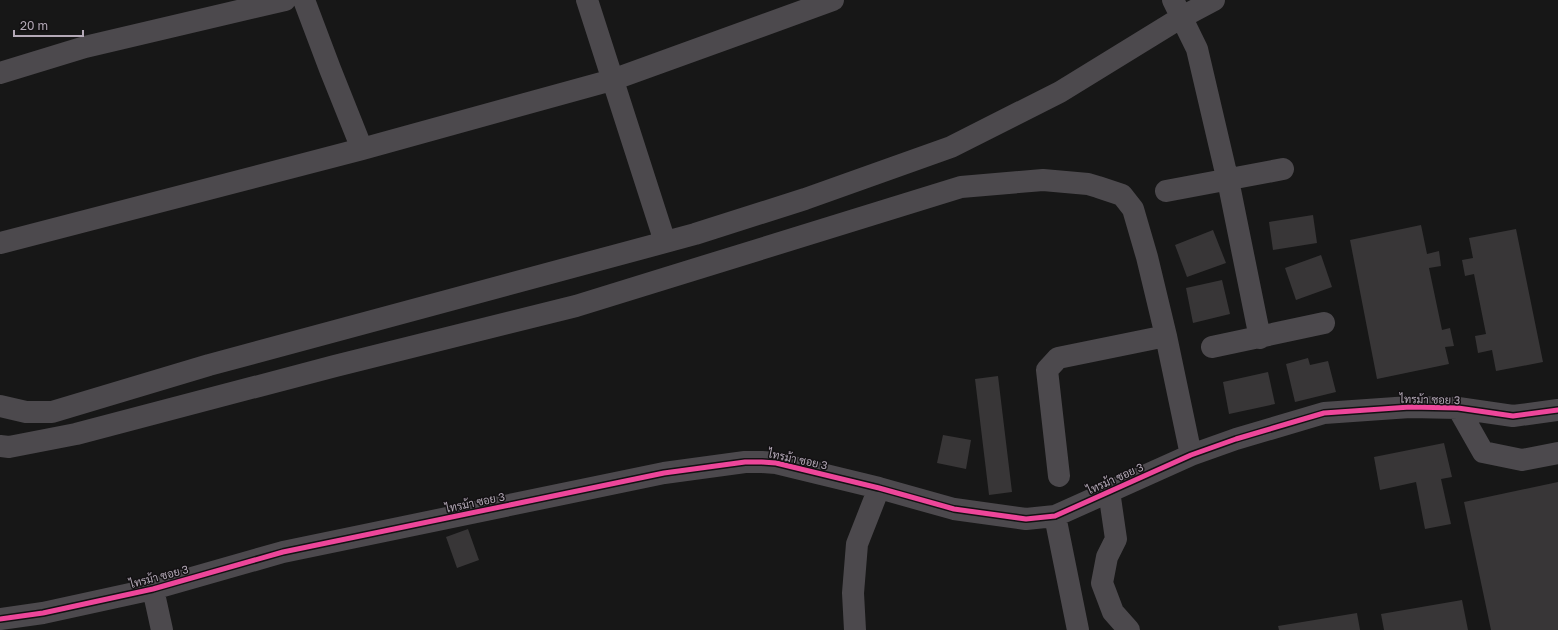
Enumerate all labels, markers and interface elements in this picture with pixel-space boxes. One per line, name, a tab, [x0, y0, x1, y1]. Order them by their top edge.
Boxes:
scale bar	[14, 12, 83, 38]
text: 20 m	[20, 18, 48, 33]
street label: ไทรม้า ซอย 3	[1399, 391, 1460, 406]
street label: ไทรม้า ซอย 3	[766, 445, 829, 472]
street label: ไทรม้า ซอย 3	[1083, 459, 1145, 497]
street label: ไทรม้า ซอย 3	[443, 488, 506, 515]
street label: ไทรม้า ซอย 3	[127, 561, 190, 590]

